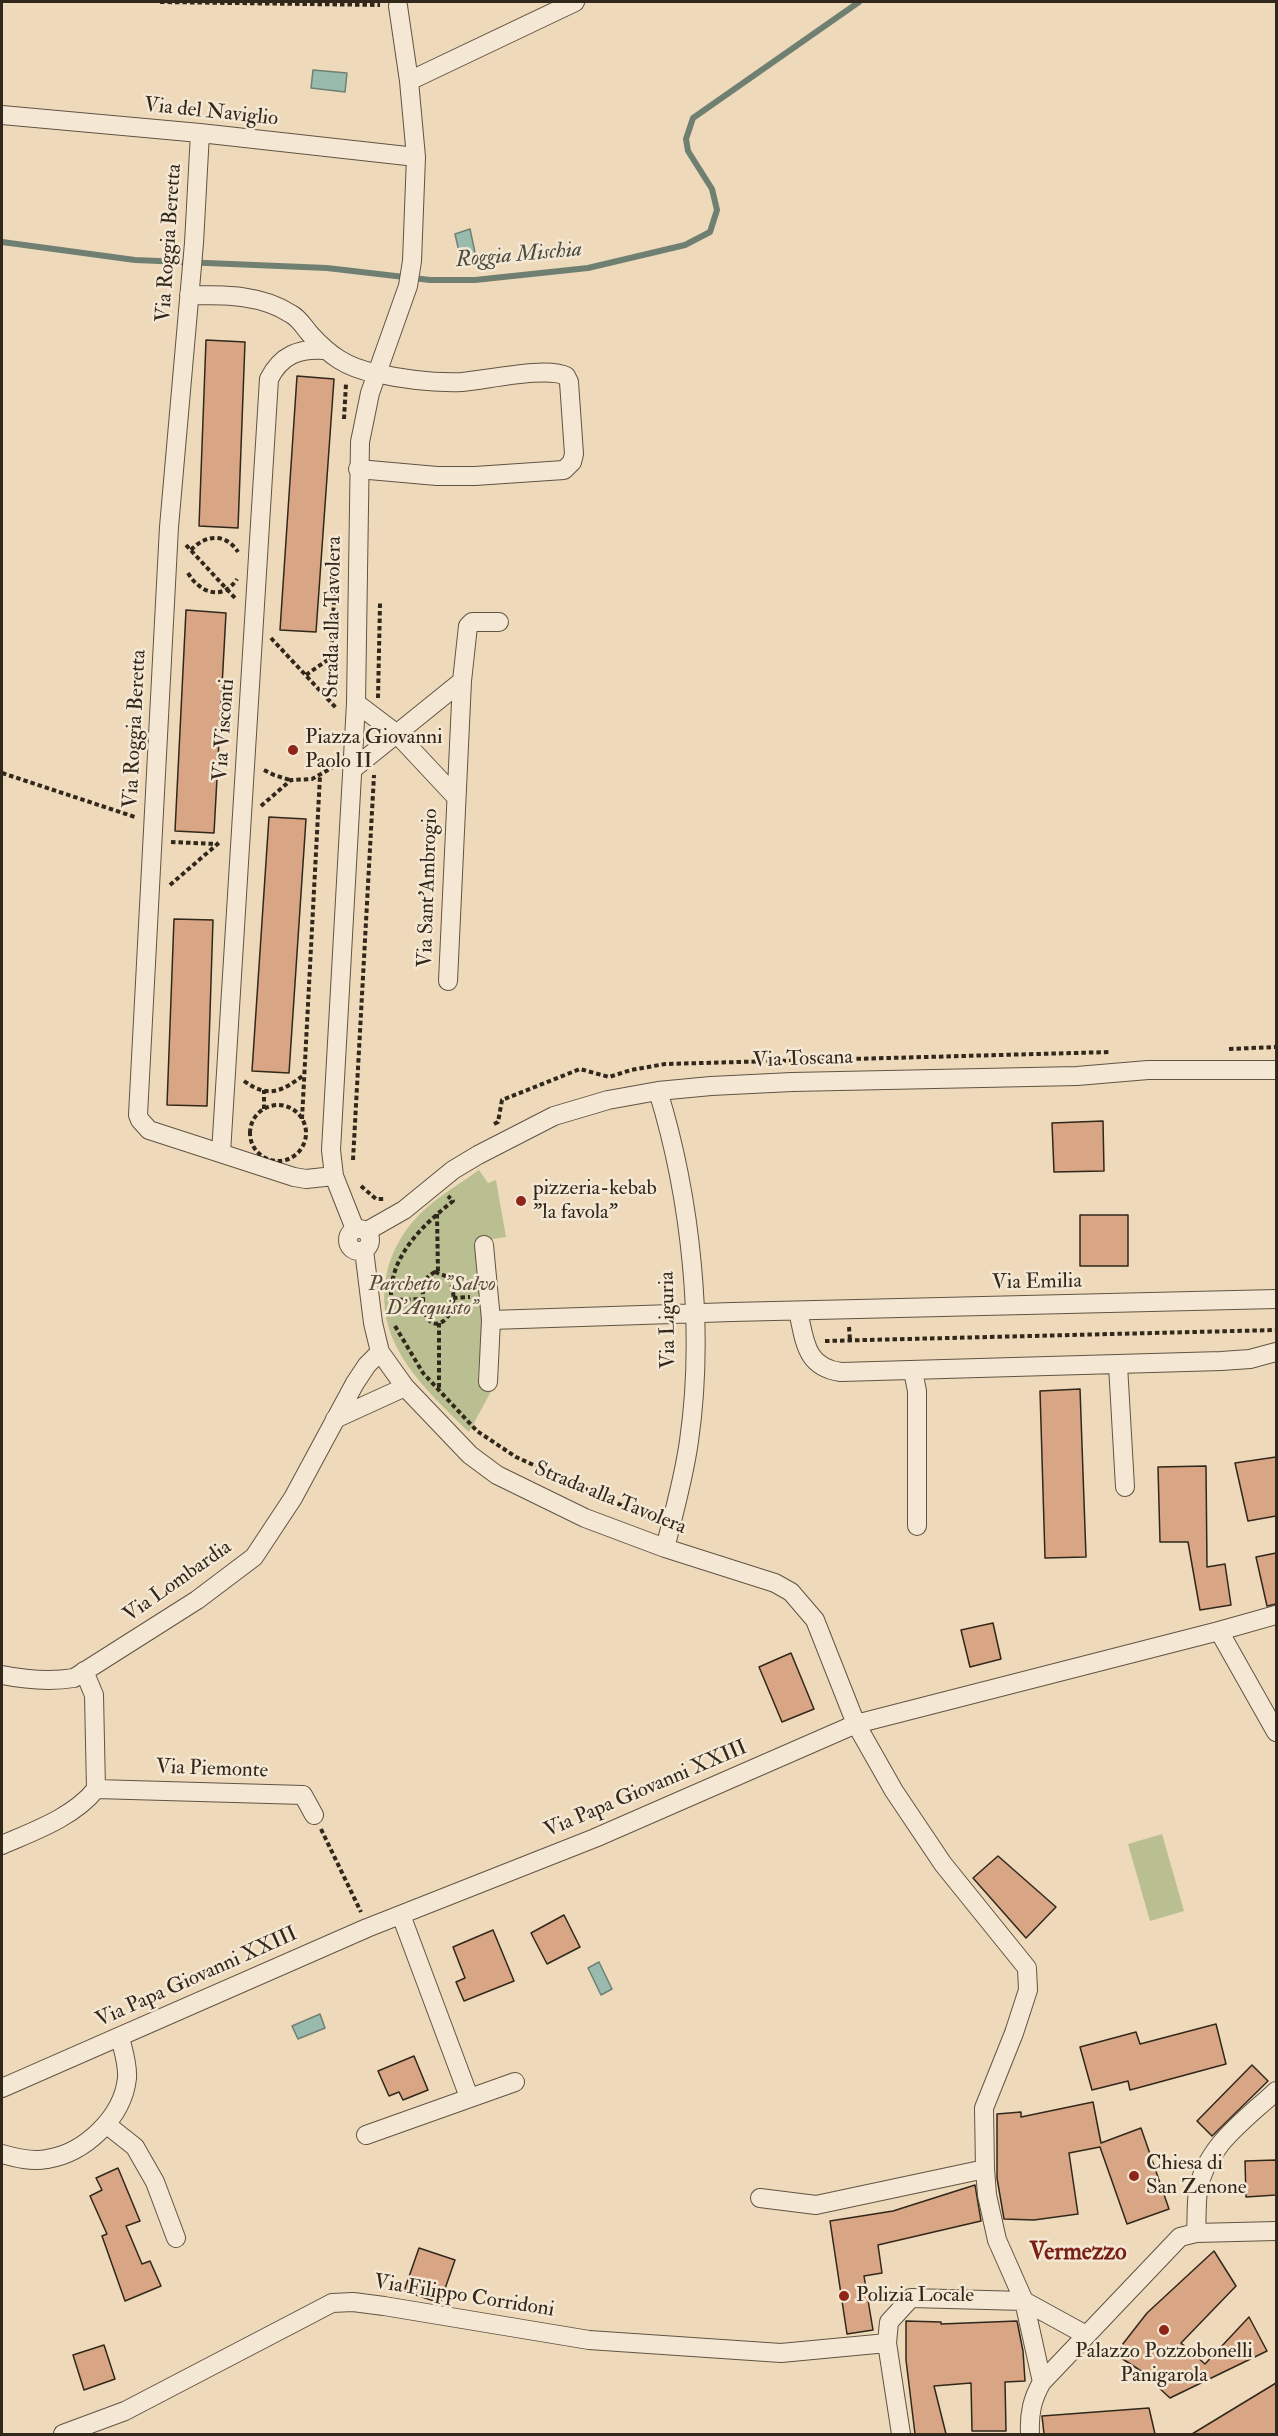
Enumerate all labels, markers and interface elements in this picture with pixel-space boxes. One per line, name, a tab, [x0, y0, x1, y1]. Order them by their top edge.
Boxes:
street label: Via del Naviglio	[143, 93, 279, 133]
street label: Via Roggia Beretta	[152, 163, 188, 323]
water label: Roggia Mischia	[455, 237, 583, 275]
street label: Strada alla Tavolera	[320, 536, 348, 698]
street label: Via Roggia Beretta	[119, 649, 153, 809]
street label: Via Visconti	[209, 678, 241, 782]
place label: Piazza Giovanni Paolo II	[305, 725, 443, 775]
marker: Piazza Giovanni Paolo II	[286, 743, 300, 757]
street label: Via Sant'Ambrogio	[414, 808, 444, 968]
street label: Via Toscana	[753, 1046, 853, 1074]
place label: pizzeria-kebab "la favola"	[533, 1176, 657, 1226]
marker: pizzeria-kebab "la favola"	[514, 1194, 528, 1208]
street label: Via Emilia	[992, 1270, 1082, 1296]
street label: Via Liguria	[656, 1271, 682, 1369]
park label: Parchetto "Salvo D'Acquisto"	[368, 1272, 496, 1322]
street label: Strada alla Tavolera	[530, 1457, 690, 1541]
street label: Via Lombardia	[119, 1535, 237, 1629]
street label: Via Papa Giovanni XXIII	[541, 1736, 751, 1844]
street label: Via Piemonte	[155, 1755, 269, 1785]
street label: Via Papa Giovanni XXIII	[92, 1922, 302, 2034]
place label: Chiesa di San Zenone	[1146, 2151, 1247, 2201]
marker: Chiesa di San Zenone	[1127, 2169, 1141, 2183]
district label: Vermezzo	[1029, 2240, 1127, 2268]
street label: Via Filippo Corridoni	[372, 2270, 556, 2324]
place label: Polizia Locale	[856, 2283, 974, 2309]
marker: Polizia Locale	[837, 2289, 851, 2303]
marker: Palazzo Pozzobonelli Panigarola	[1157, 2323, 1171, 2337]
place label: Palazzo Pozzobonelli Panigarola	[1075, 2339, 1253, 2389]

